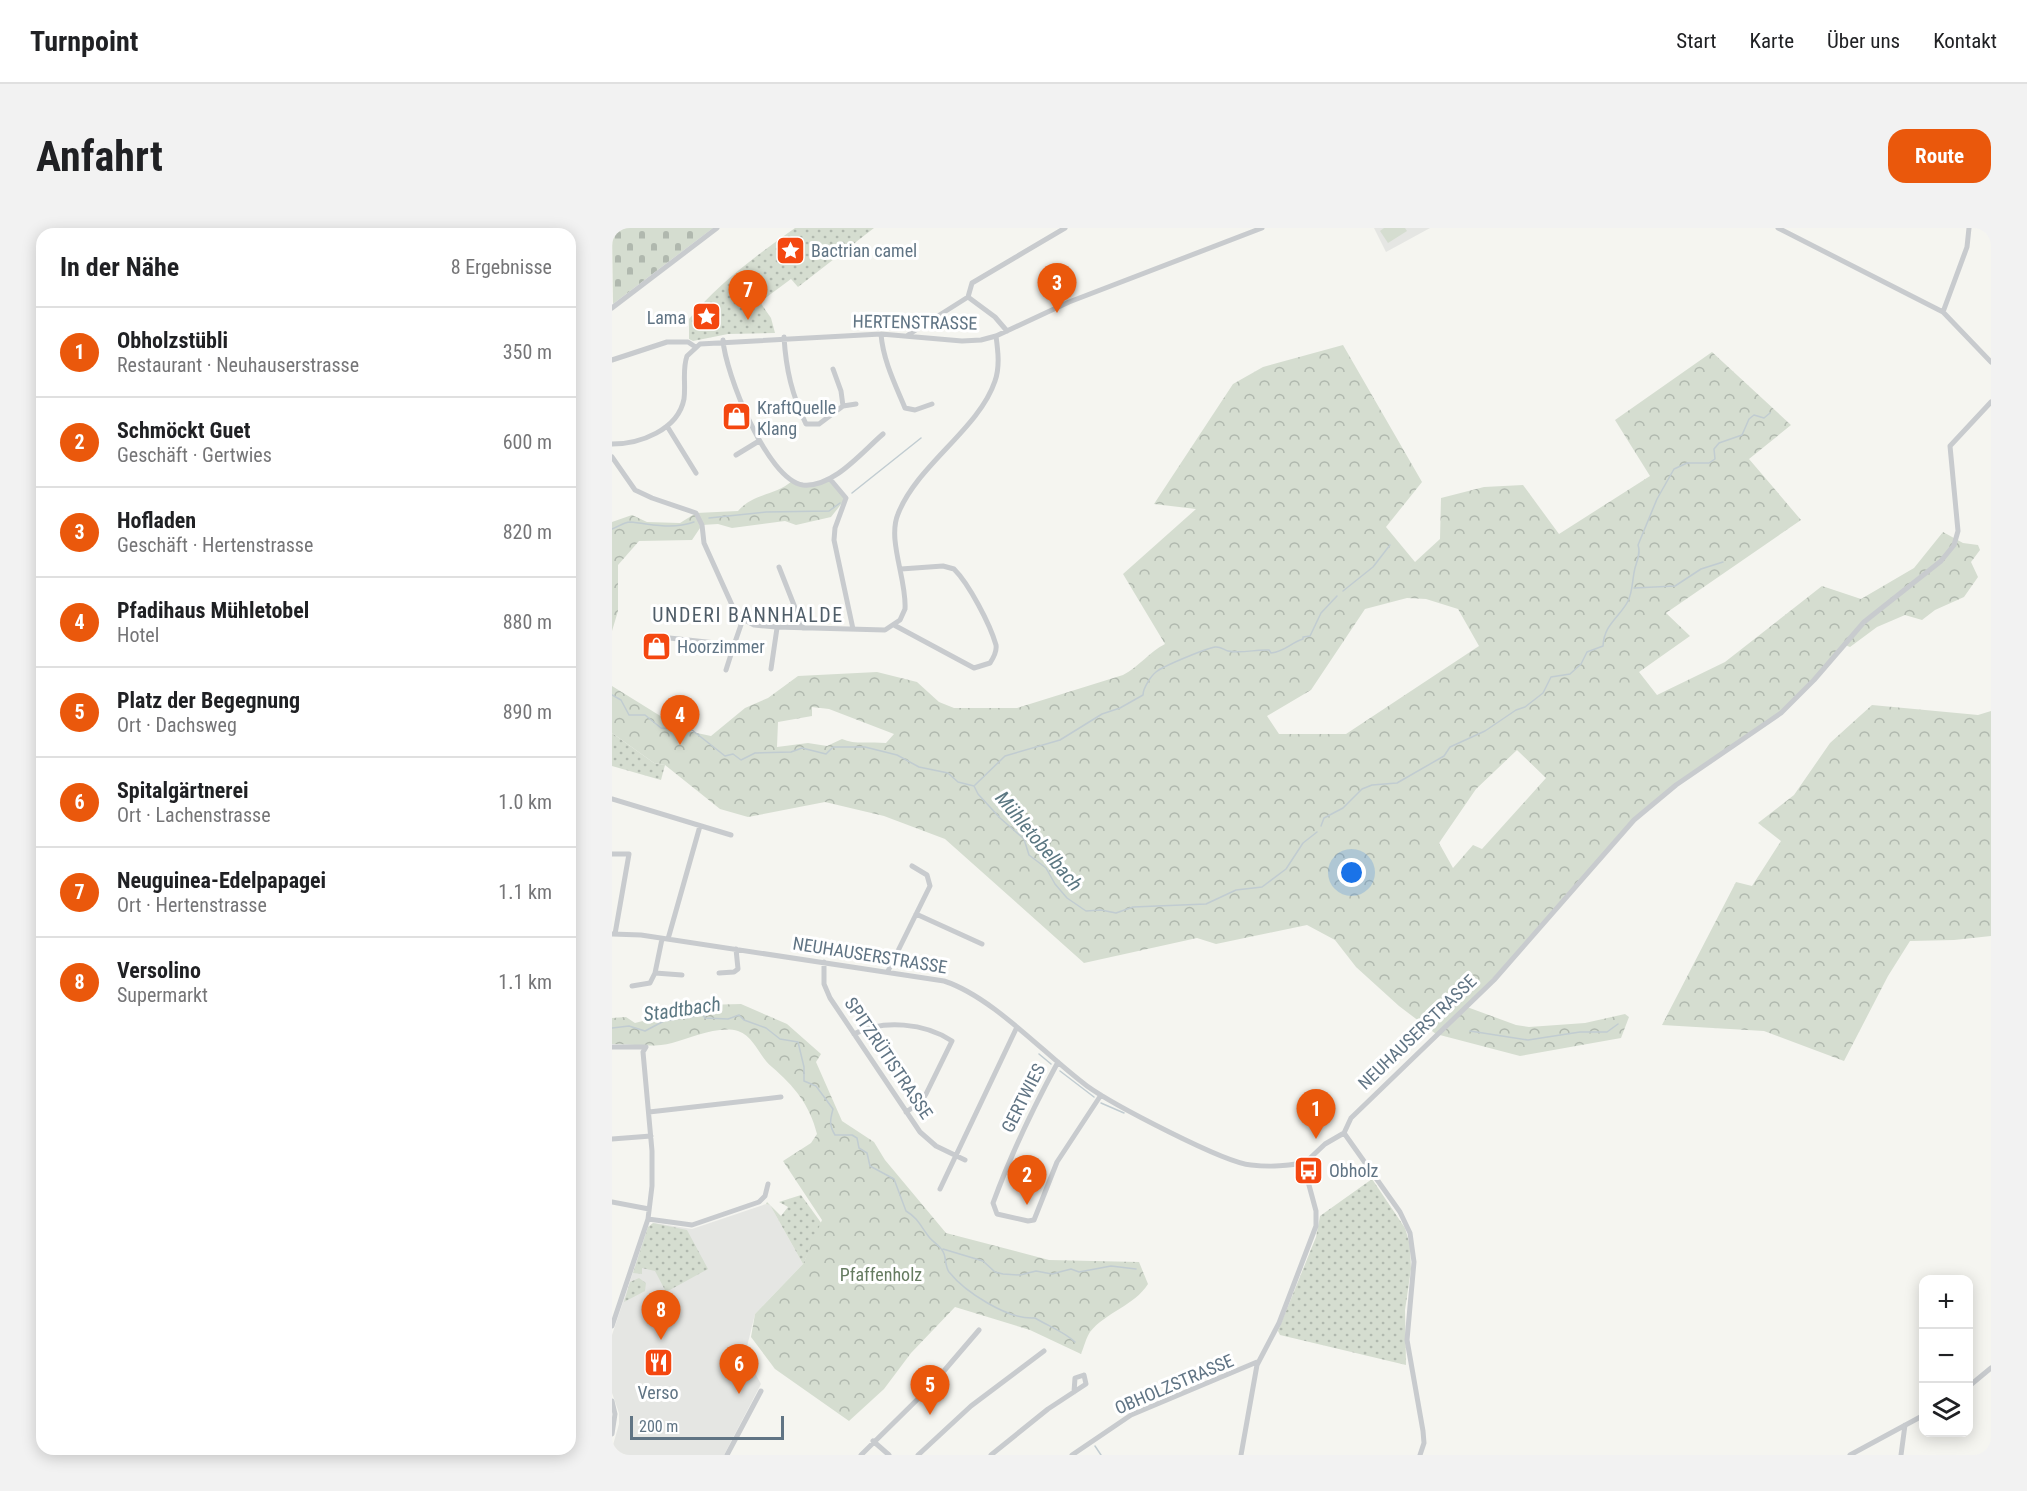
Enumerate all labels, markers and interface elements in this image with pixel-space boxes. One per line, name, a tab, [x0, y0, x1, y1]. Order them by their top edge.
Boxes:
text: Turnpoint	[30, 25, 138, 58]
text: Start	[1676, 29, 1717, 53]
text: Karte	[1750, 29, 1794, 53]
text: Über uns	[1827, 29, 1900, 53]
text: Kontakt	[1933, 29, 1997, 53]
button: Route	[1888, 129, 1991, 183]
text: Anfahrt	[36, 132, 163, 181]
place icon: Bactrian camel	[774, 234, 806, 266]
place label: Bactrian camel	[811, 240, 917, 261]
text: In der Nähe	[60, 252, 179, 282]
text: 8 Ergebnisse	[451, 255, 552, 279]
pin: 3	[1038, 264, 1076, 313]
pin: 7	[728, 270, 768, 320]
place icon: Lama	[691, 301, 723, 333]
place label: Lama	[647, 307, 686, 328]
street label: HERTENSTRASSE	[852, 310, 978, 334]
text: Obholzstübli	[117, 328, 228, 353]
text: 1	[74, 340, 85, 364]
text: 350 m	[503, 340, 552, 364]
text: Restaurant · Neuhauserstrasse	[117, 353, 359, 377]
place label: KraftQuelle Klang	[757, 397, 836, 439]
shop icon: KraftQuelle Klang	[720, 401, 752, 433]
text: Schmöckt Guet	[117, 418, 251, 443]
text: 2	[74, 430, 85, 454]
text: 600 m	[503, 430, 552, 454]
text: Geschäft · Gertwies	[117, 443, 272, 467]
text: Hofladen	[117, 508, 196, 533]
text: 3	[74, 520, 85, 544]
text: 820 m	[503, 520, 552, 544]
text: Geschäft · Hertenstrasse	[117, 533, 313, 557]
text: Pfadihaus Mühletobel	[117, 598, 309, 623]
district label: UNDERI BANNHALDE	[652, 603, 844, 627]
text: 4	[74, 610, 85, 634]
text: 880 m	[503, 610, 552, 634]
text: Hotel	[117, 623, 159, 647]
shop icon: Hoorzimmer	[640, 630, 672, 662]
place label: Hoorzimmer	[677, 636, 765, 657]
text: Platz der Begegnung	[117, 688, 300, 713]
pin: 4	[660, 696, 700, 745]
text: 5	[74, 700, 85, 724]
text: 890 m	[503, 700, 552, 724]
text: Ort · Dachsweg	[117, 713, 237, 737]
text: Spitalgärtnerei	[117, 778, 248, 803]
water label: Mühletobelbach	[990, 786, 1088, 896]
text: 6	[74, 790, 85, 814]
text: 1.0 km	[498, 790, 552, 814]
text: Ort · Lachenstrasse	[117, 803, 271, 827]
your location	[1337, 858, 1366, 887]
text: Neuguinea-Edelpapagei	[117, 868, 326, 893]
text: 7	[74, 880, 85, 904]
text: 1.1 km	[498, 880, 552, 904]
text: Ort · Hertenstrasse	[117, 893, 267, 917]
street label: NEUHAUSERSTRASSE	[791, 932, 949, 978]
text: Versolino	[117, 958, 201, 983]
text: 8	[74, 970, 85, 994]
text: 1.1 km	[498, 970, 552, 994]
street label: NEUHAUSERSTRASSE	[1354, 970, 1480, 1094]
text: Supermarkt	[117, 983, 208, 1007]
water label: Stadtbach	[642, 992, 722, 1026]
street label: SPITZRÜTISTRASSE	[841, 993, 937, 1123]
street label: GERTWIES	[997, 1060, 1049, 1136]
pin: 1	[1296, 1090, 1336, 1139]
bus stop icon: Obholz	[1292, 1154, 1324, 1186]
pin: 2	[1008, 1156, 1046, 1205]
place label: Obholz	[1329, 1160, 1379, 1181]
park label: Pfaffenholz	[840, 1264, 922, 1285]
map controls	[1919, 1275, 1973, 1437]
button: +	[1919, 1275, 1973, 1329]
pin: 8	[641, 1290, 680, 1340]
button: −	[1919, 1329, 1973, 1383]
pin: 6	[720, 1344, 758, 1394]
restaurant icon: Verso	[642, 1347, 674, 1379]
street label: OBHOLZSTRASSE	[1112, 1350, 1237, 1418]
pin: 5	[910, 1366, 950, 1415]
place label: Verso	[638, 1382, 678, 1403]
button: layers	[1919, 1383, 1973, 1437]
scale bar	[630, 1413, 784, 1440]
text: 200 m	[639, 1417, 678, 1436]

